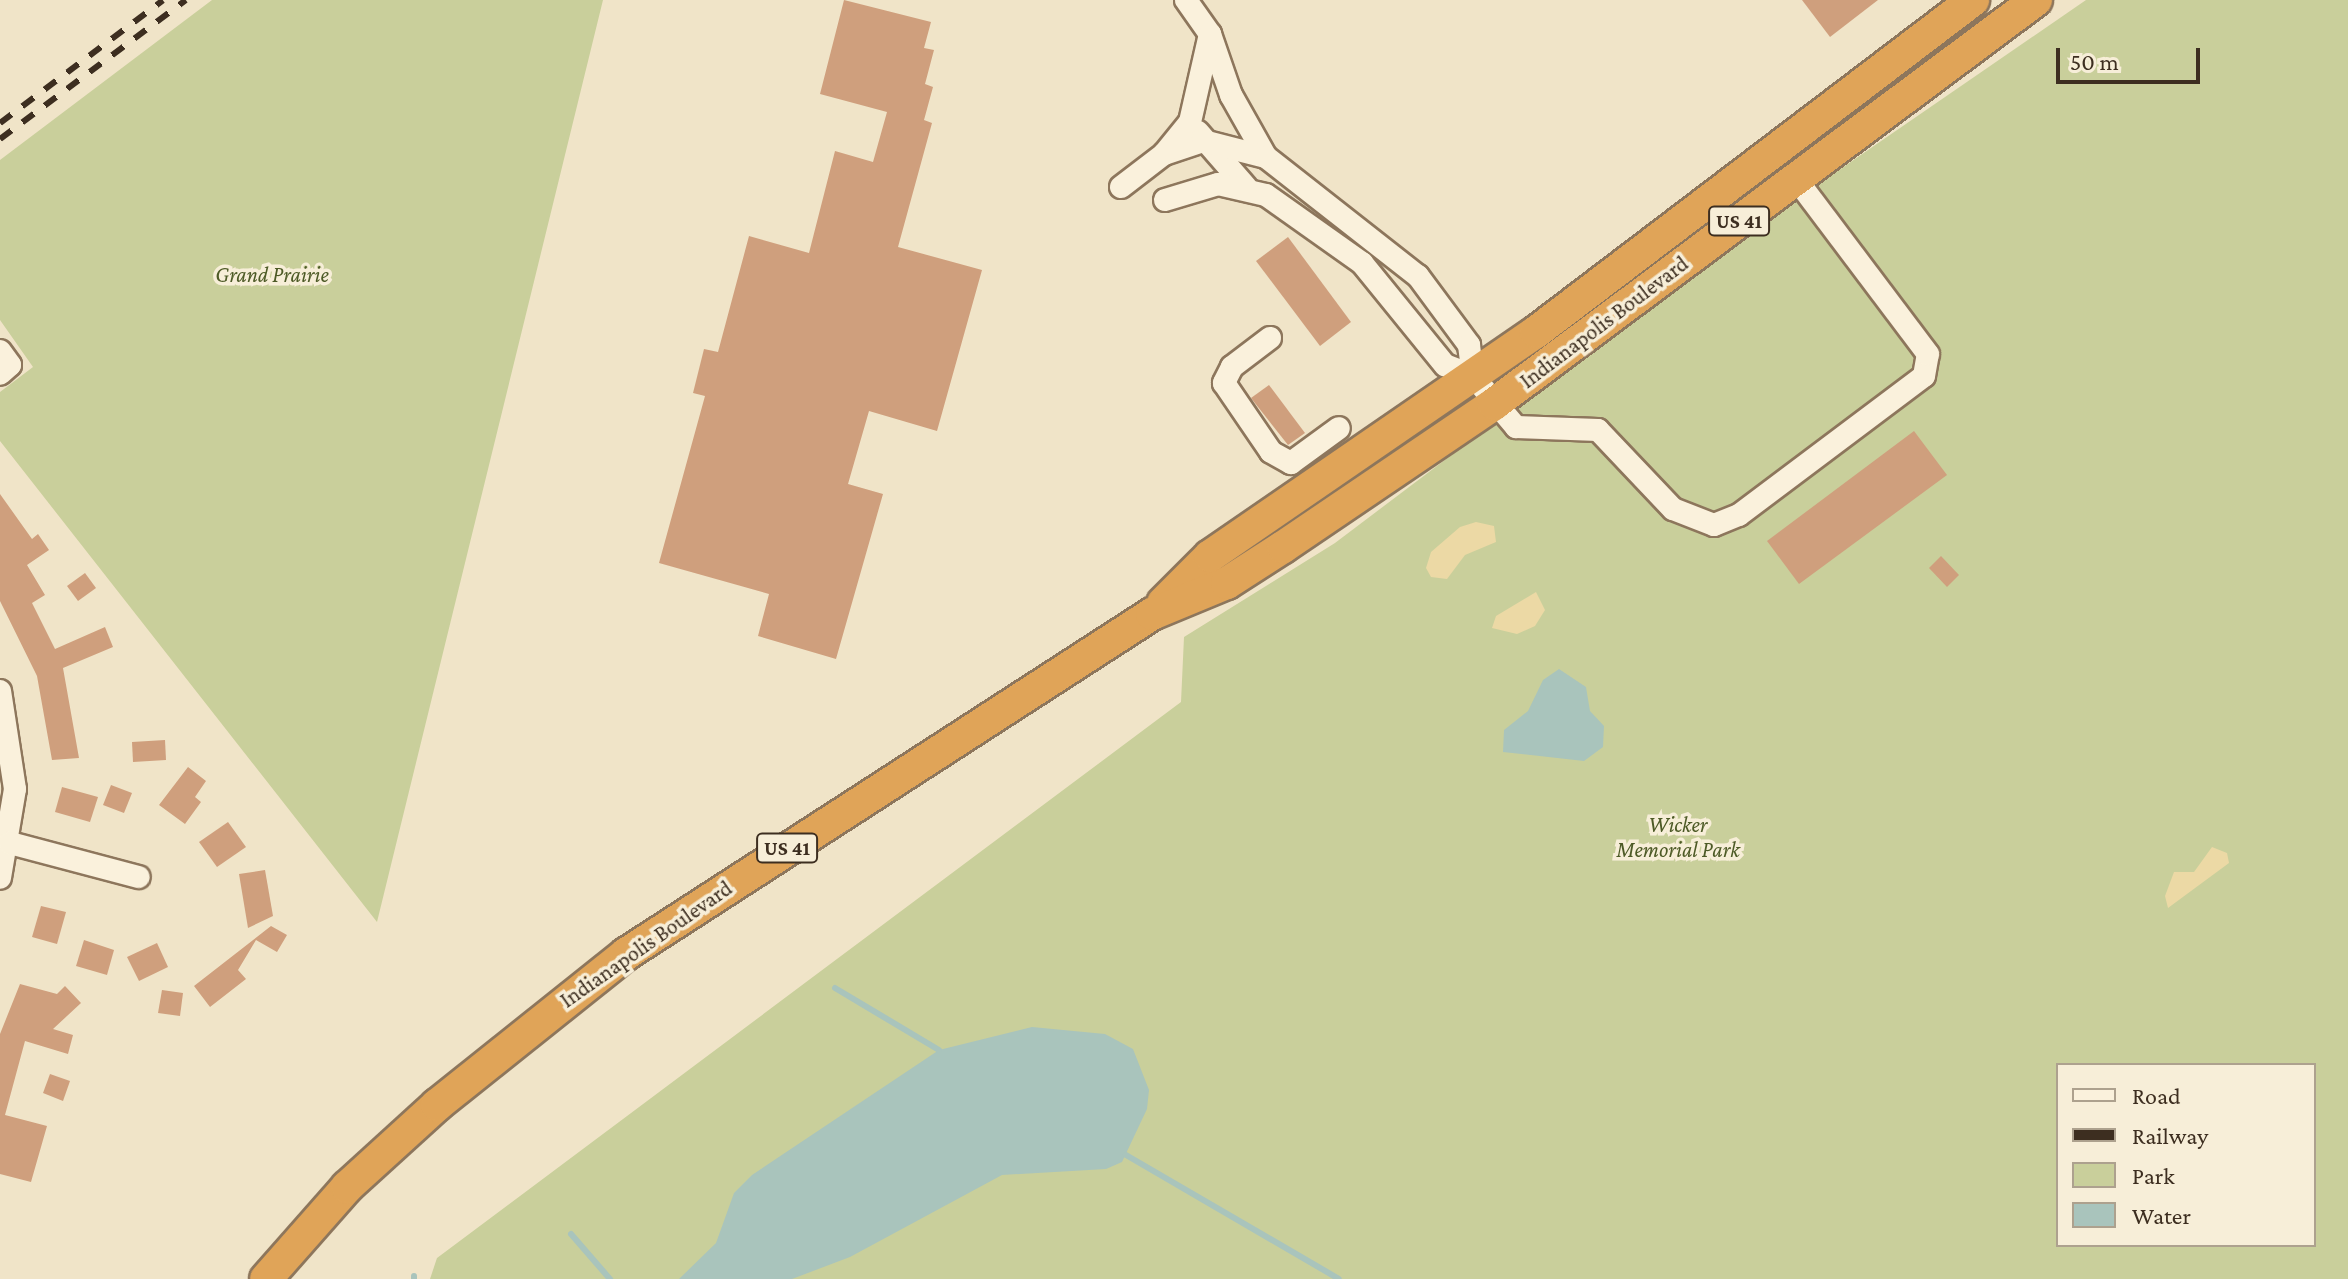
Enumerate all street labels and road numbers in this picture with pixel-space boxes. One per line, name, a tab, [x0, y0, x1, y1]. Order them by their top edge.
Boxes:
road number: US 41	[1707, 205, 1771, 237]
street label: Indianapolis Boulevard	[1515, 250, 1693, 394]
road number: US 41	[755, 832, 819, 864]
street label: Indianapolis Boulevard	[555, 875, 737, 1013]

